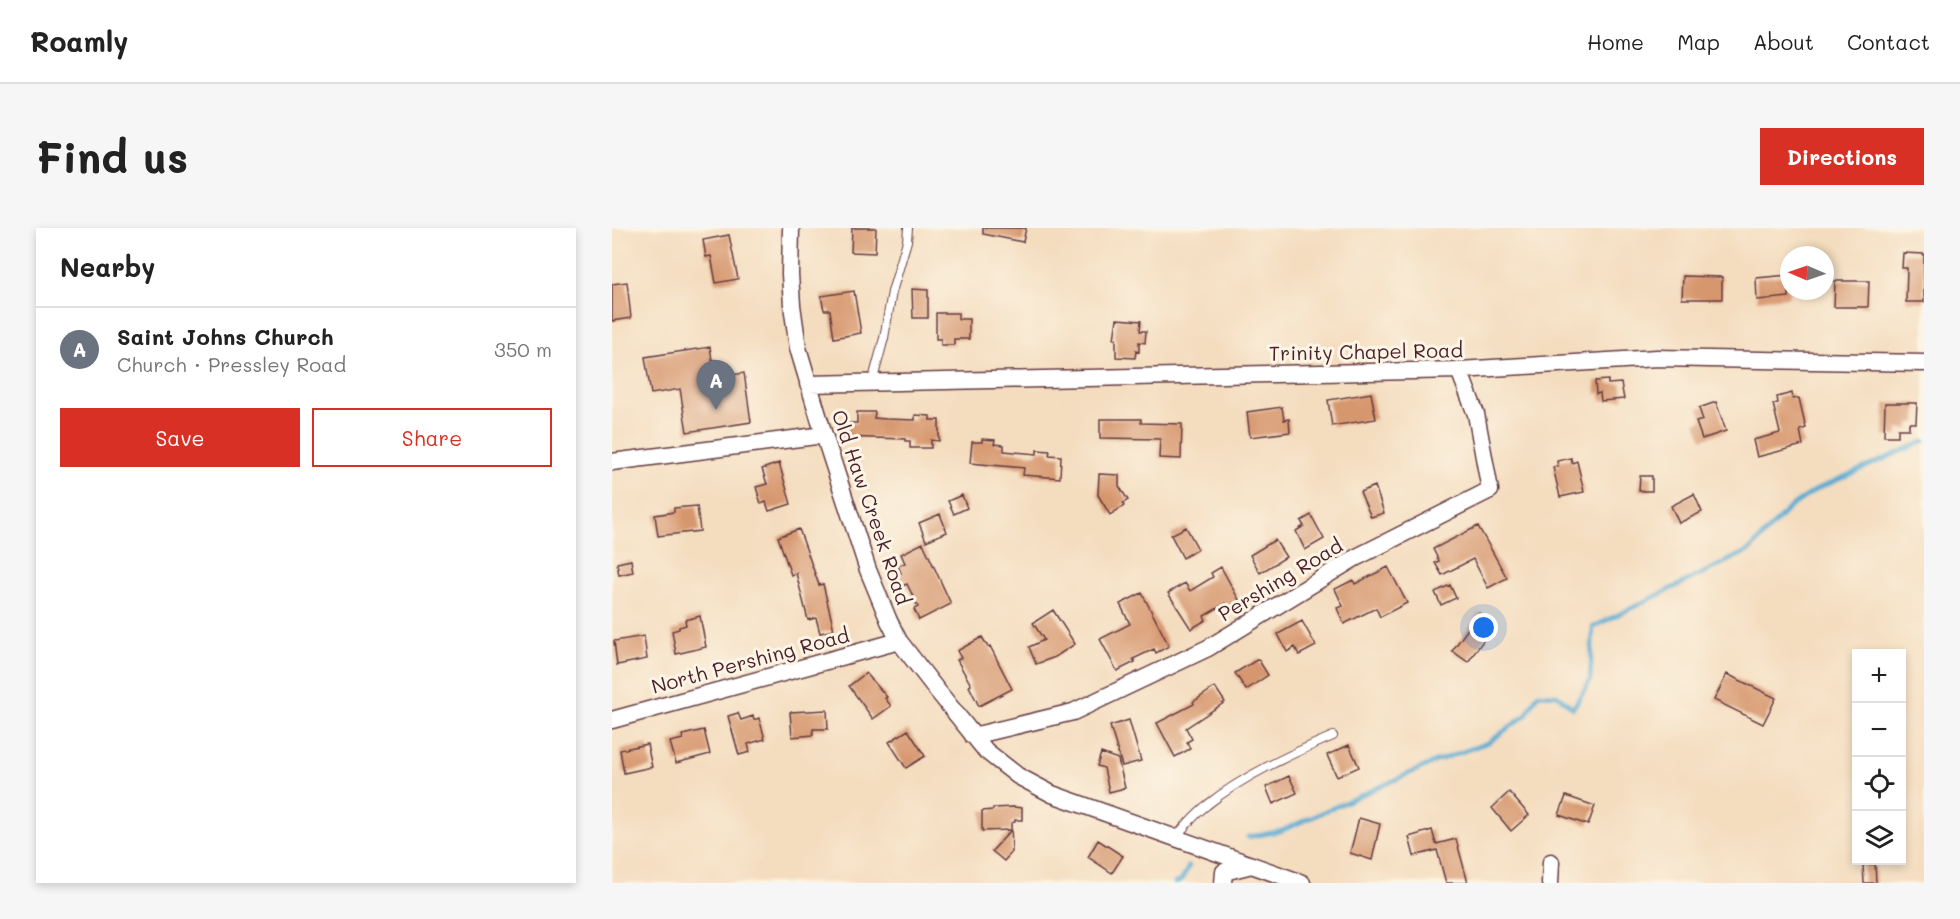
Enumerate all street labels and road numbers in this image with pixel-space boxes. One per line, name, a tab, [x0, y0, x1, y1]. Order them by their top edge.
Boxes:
street label: Trinity Chapel Road	[1269, 336, 1463, 366]
street label: Old Haw Creek Road	[826, 406, 918, 608]
street label: Pershing Road	[1213, 532, 1347, 626]
street label: North Pershing Road	[648, 621, 852, 699]

